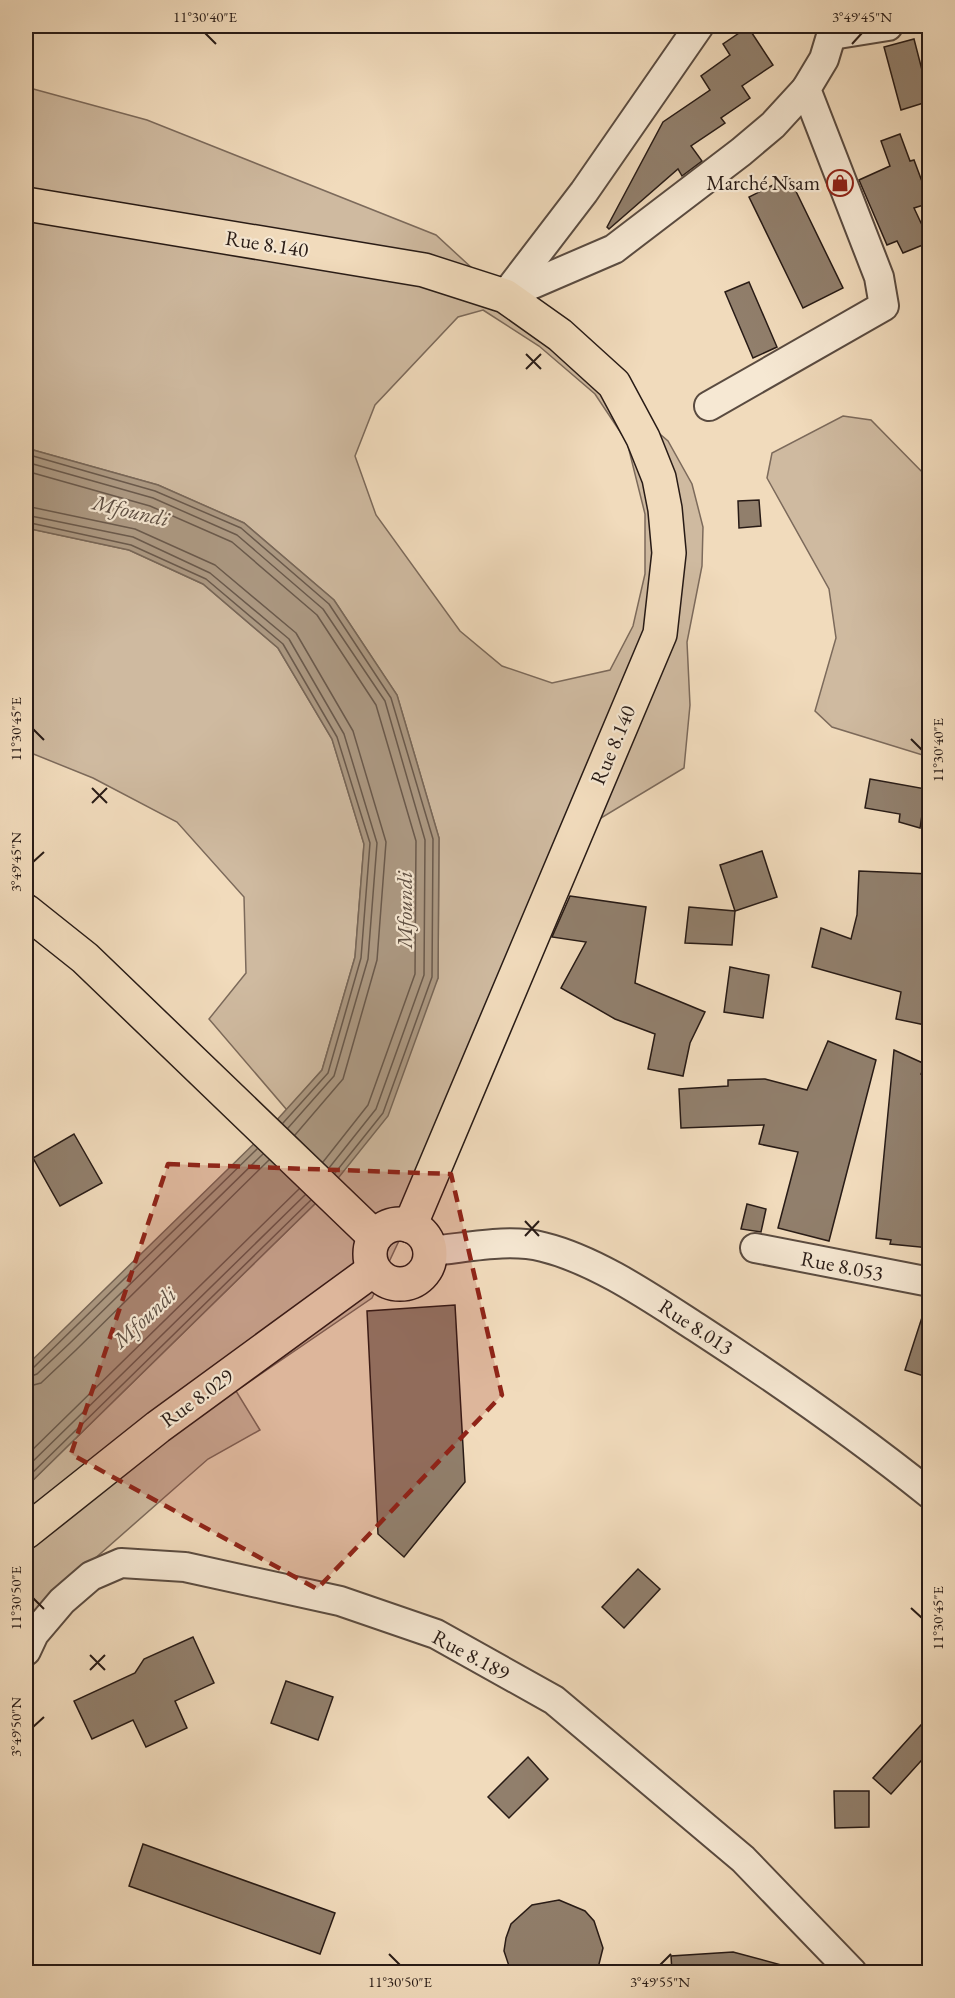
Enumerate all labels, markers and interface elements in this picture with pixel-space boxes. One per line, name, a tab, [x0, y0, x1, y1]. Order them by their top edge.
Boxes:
text: 11°30'40"E	[173, 7, 238, 26]
text: 3°49'45"N	[832, 7, 892, 26]
shop icon: Marché Nsam	[825, 168, 855, 198]
place label: Marché Nsam	[706, 169, 820, 196]
street label: Rue 8.140	[224, 224, 310, 263]
water label: Mfoundi	[88, 487, 173, 534]
text: 11°30'45"E	[6, 696, 25, 761]
street label: Rue 8.140	[584, 701, 641, 789]
text: 11°30'40"E	[928, 717, 947, 782]
text: 3°49'45"N	[6, 832, 25, 892]
water label: Mfoundi	[390, 870, 419, 951]
street label: Rue 8.053	[798, 1244, 886, 1287]
water label: Mfoundi	[105, 1279, 184, 1356]
street label: Rue 8.013	[654, 1292, 739, 1361]
street label: Rue 8.029	[155, 1362, 238, 1433]
text: 11°30'50"E	[6, 1565, 25, 1630]
text: 11°30'45"E	[928, 1585, 947, 1650]
street label: Rue 8.189	[428, 1623, 514, 1686]
text: 3°49'50"N	[6, 1697, 25, 1757]
text: 11°30'50"E	[368, 1972, 433, 1991]
text: 3°49'55"N	[630, 1972, 690, 1991]

